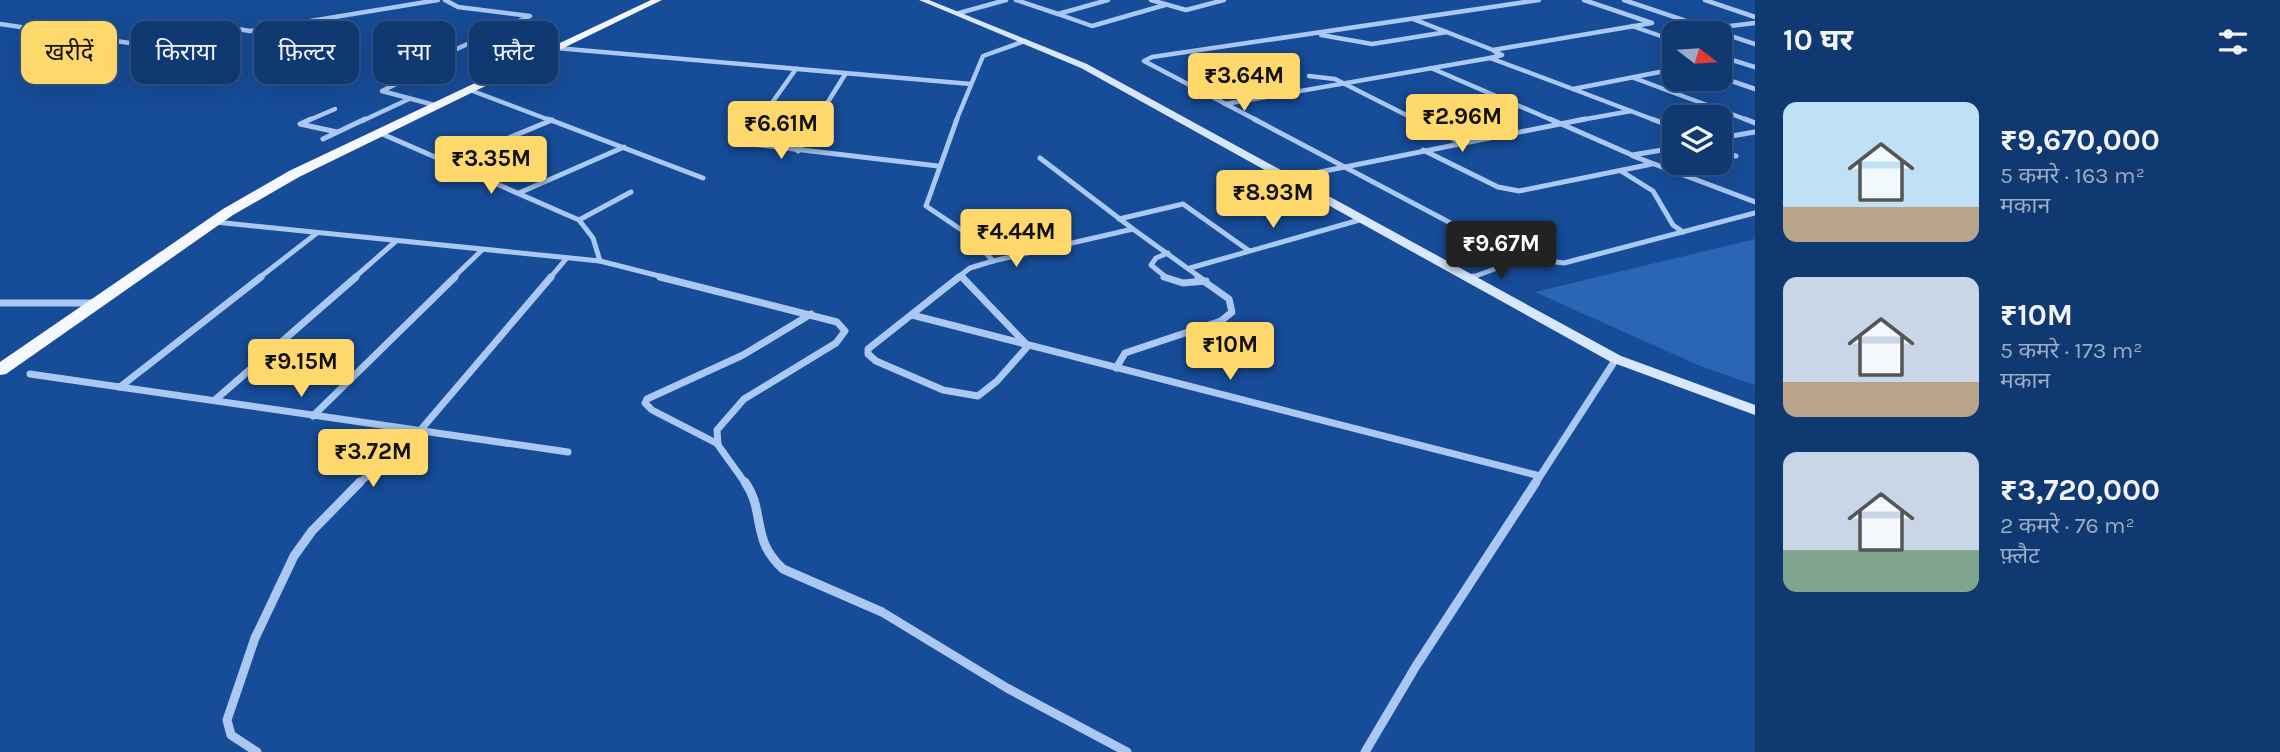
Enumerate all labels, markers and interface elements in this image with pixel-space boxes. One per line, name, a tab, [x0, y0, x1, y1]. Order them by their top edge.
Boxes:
chip: खरीदें	[21, 21, 117, 84]
chip: किराया	[131, 21, 240, 84]
chip: फ़िल्टर	[254, 21, 359, 84]
chip: नया	[373, 21, 455, 84]
chip: फ़्लैट	[469, 21, 558, 84]
north arrow	[1662, 21, 1732, 91]
map controls	[1662, 21, 1732, 175]
text: 10 घर	[1783, 22, 1853, 58]
icon: filters	[2214, 23, 2252, 61]
pin: ₹3.64M	[1187, 54, 1301, 113]
text: ₹3.64M	[1204, 62, 1284, 89]
pin: ₹2.96M	[1405, 94, 1519, 154]
pin: ₹6.61M	[724, 102, 838, 161]
text: ₹2.96M	[1422, 103, 1502, 130]
button: layers	[1662, 105, 1732, 175]
text: ₹6.61M	[744, 110, 818, 137]
text: ₹9,670,000	[2000, 122, 2160, 158]
icon: home	[1839, 130, 1923, 214]
pin: ₹3.35M	[434, 136, 548, 196]
text: ₹3.35M	[451, 145, 531, 172]
text: 5 कमरे · 163 m²	[2000, 162, 2145, 189]
pin: ₹8.93M	[1216, 170, 1330, 230]
text: ₹8.93M	[1232, 179, 1314, 206]
text: मकान	[2000, 192, 2050, 219]
pin: ₹4.44M	[959, 210, 1073, 269]
text: ₹4.44M	[976, 218, 1056, 245]
pin: ₹9.67M	[1444, 222, 1558, 281]
text: ₹9.67M	[1462, 230, 1540, 257]
text: ₹10M	[2000, 297, 2073, 333]
icon: home	[1839, 305, 1923, 389]
pin: ₹10M	[1189, 322, 1271, 382]
text: ₹10M	[1202, 331, 1258, 358]
text: 5 कमरे · 173 m²	[2000, 337, 2142, 364]
pin: ₹9.15M	[244, 340, 358, 399]
text: ₹9.15M	[264, 348, 338, 375]
text: मकान	[2000, 367, 2050, 394]
pin: ₹3.72M	[316, 430, 430, 489]
text: ₹3.72M	[334, 438, 412, 465]
text: ₹3,720,000	[2000, 472, 2160, 508]
icon: home	[1839, 480, 1923, 564]
text: 2 कमरे · 76 m²	[2000, 512, 2135, 539]
text: फ़्लैट	[2000, 542, 2040, 569]

